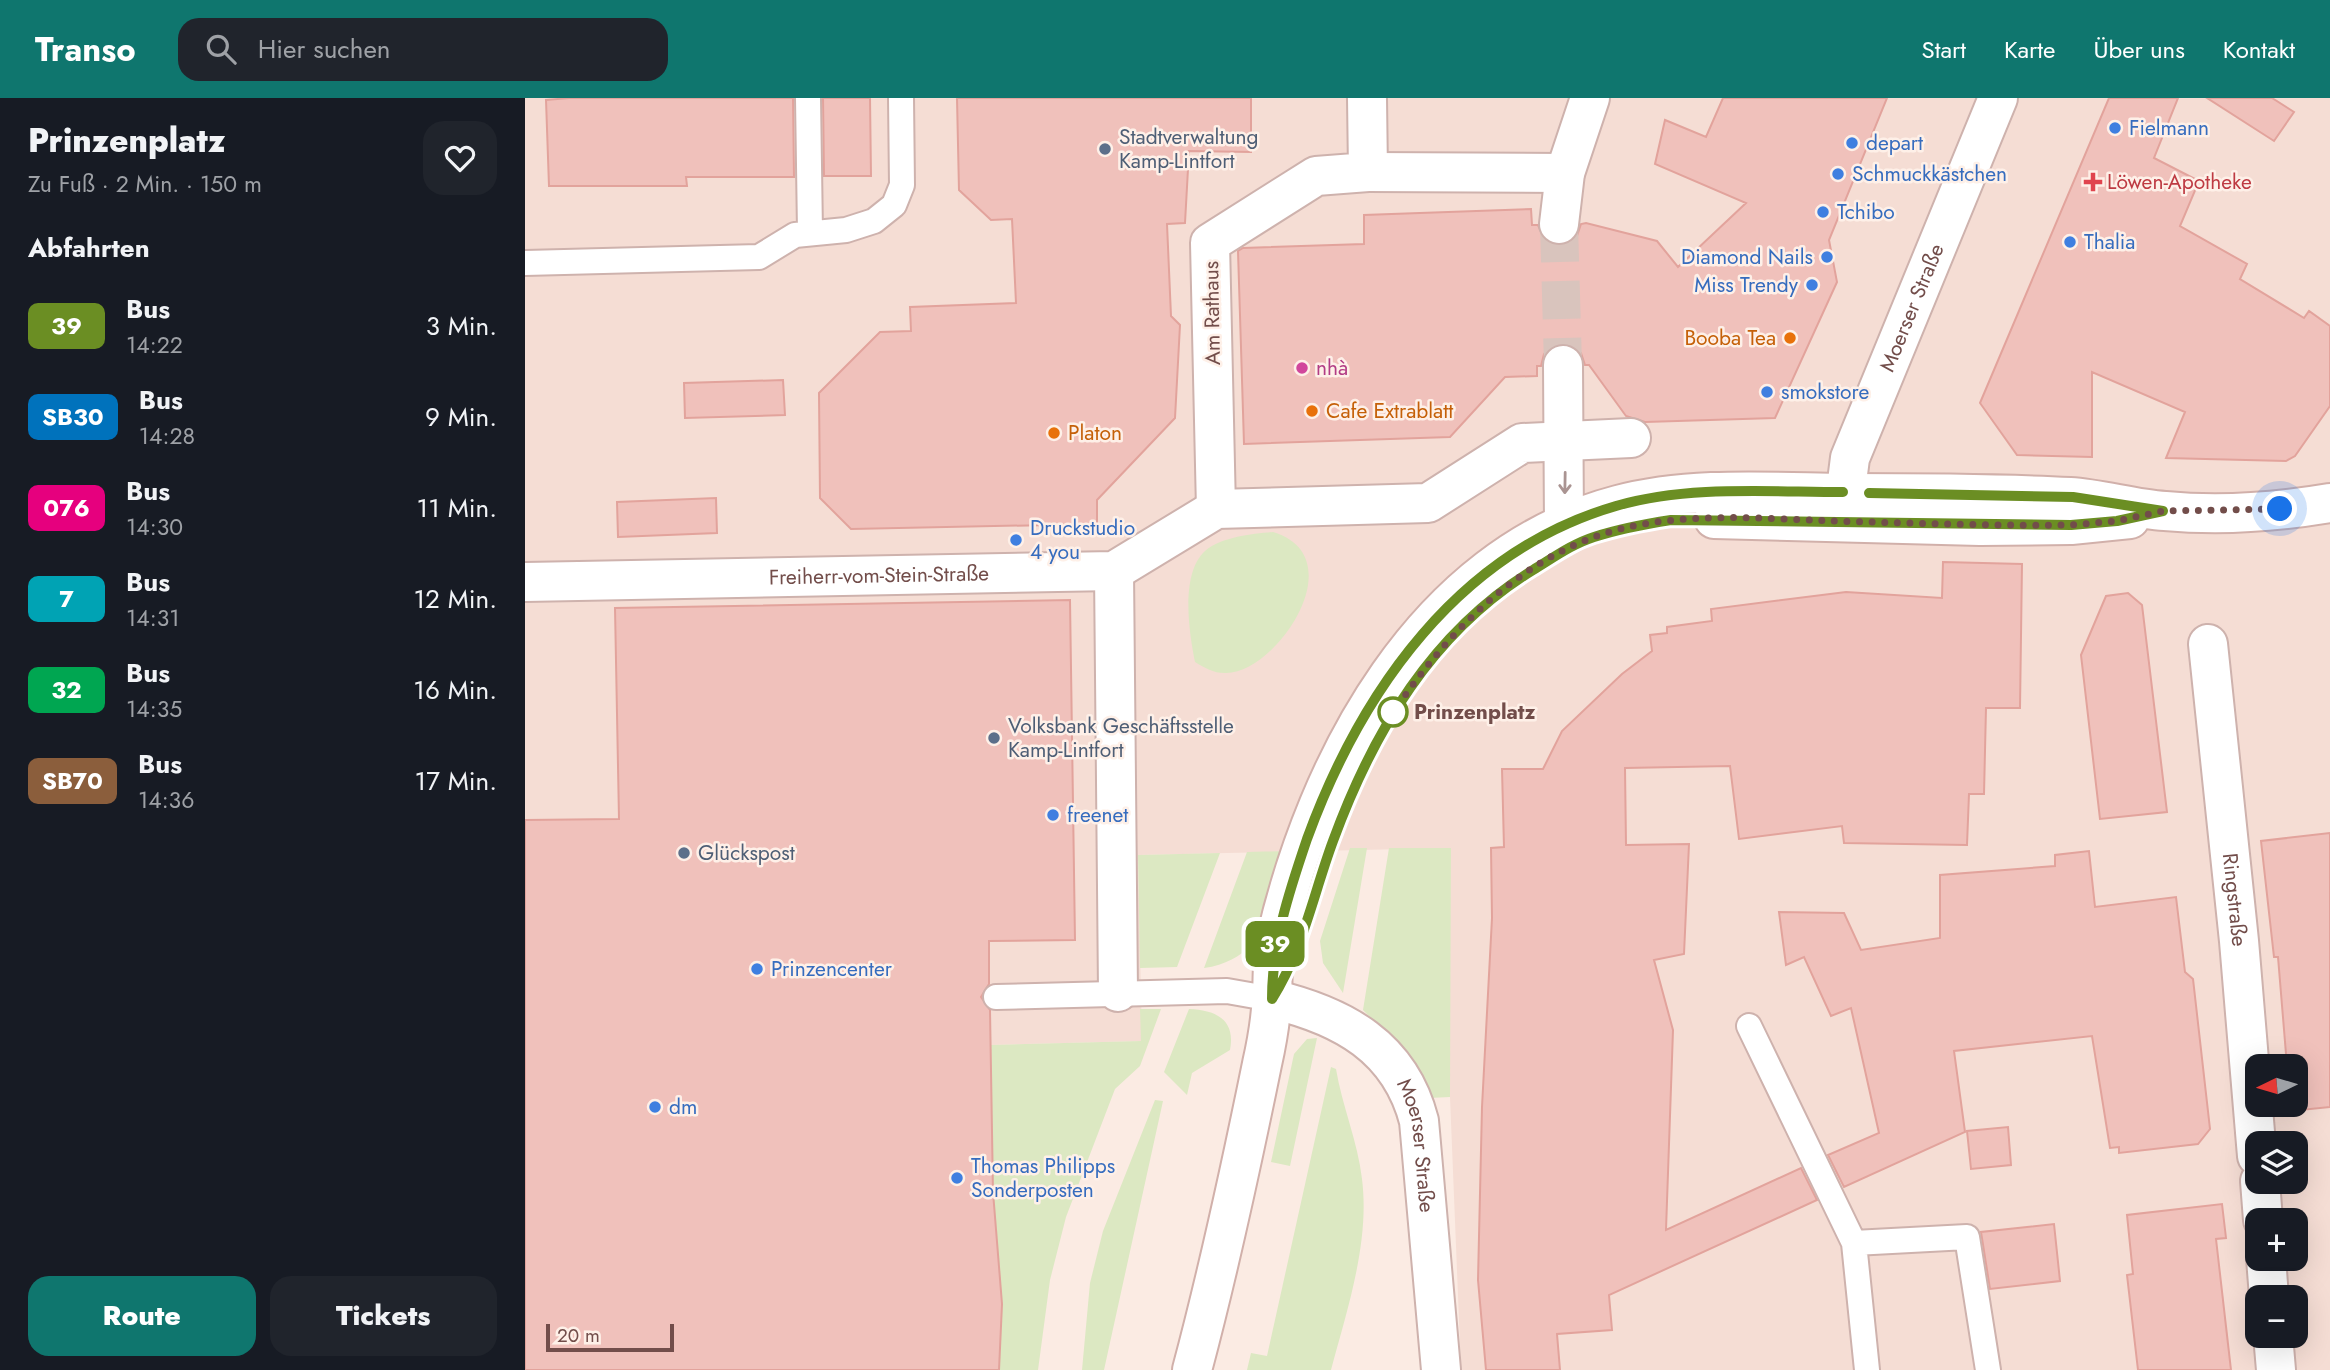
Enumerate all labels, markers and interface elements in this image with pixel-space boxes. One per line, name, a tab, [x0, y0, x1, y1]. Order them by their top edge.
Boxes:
search box	[178, 18, 668, 81]
text: Transo	[35, 26, 136, 73]
icon: search	[202, 30, 240, 68]
text: Hier suchen	[258, 30, 390, 68]
text: Start	[1922, 32, 1966, 67]
text: Karte	[2004, 32, 2055, 67]
text: Über uns	[2093, 32, 2185, 67]
text: Kontakt	[2223, 32, 2295, 67]
place label: Fielmann	[2129, 113, 2209, 143]
text: Prinzenplatz	[28, 117, 226, 164]
marker: Fielmann	[2107, 120, 2123, 136]
button: heart	[423, 121, 497, 195]
place label: Stadtverwaltung Kamp-Lintfort	[1119, 122, 1259, 176]
place label: depart	[1866, 128, 1923, 158]
marker: depart	[1844, 135, 1860, 151]
marker: Stadtverwaltung Kamp-Lintfort	[1097, 141, 1113, 157]
place label: Schmuckkästchen	[1852, 159, 2007, 189]
marker: Schmuckkästchen	[1830, 166, 1846, 182]
text: Zu Fuß · 2 Min. · 150 m	[28, 167, 262, 201]
place label: Löwen-Apotheke	[2107, 167, 2252, 197]
marker: Löwen-Apotheke	[2085, 174, 2101, 190]
place label: Tchibo	[1837, 197, 1895, 227]
marker: Tchibo	[1815, 204, 1831, 220]
place label: Thalia	[2084, 227, 2135, 257]
text: Abfahrten	[28, 229, 150, 267]
marker: Thalia	[2062, 234, 2078, 250]
street label: Moerser Straße	[1872, 239, 1952, 376]
place label: Diamond Nails	[1681, 242, 1813, 272]
marker: Diamond Nails	[1819, 249, 1835, 265]
street label: Am Rathaus	[1196, 261, 1228, 365]
place label: Miss Trendy	[1694, 270, 1799, 300]
marker: Miss Trendy	[1804, 277, 1820, 293]
text: Bus	[126, 290, 170, 328]
text: 3 Min.	[426, 307, 497, 345]
text: 39	[51, 308, 82, 343]
place label: Booba Tea	[1684, 323, 1776, 353]
text: 14:22	[126, 328, 183, 362]
marker: Booba Tea	[1782, 330, 1798, 346]
place label: nhà	[1316, 353, 1348, 383]
marker: nhà	[1294, 360, 1310, 376]
place label: smokstore	[1781, 377, 1869, 407]
text: Bus	[139, 381, 183, 419]
marker: smokstore	[1759, 384, 1775, 400]
place label: Cafe Extrablatt	[1326, 396, 1453, 426]
text: 9 Min.	[425, 398, 497, 436]
text: SB30	[42, 399, 104, 434]
marker: Cafe Extrablatt	[1304, 403, 1320, 419]
place label: Platon	[1068, 418, 1122, 448]
text: 14:28	[139, 419, 195, 453]
marker: Platon	[1046, 425, 1062, 441]
one-way arrow	[1558, 471, 1572, 494]
text: Bus	[126, 472, 170, 510]
text: 11 Min.	[417, 489, 497, 527]
text: 076	[43, 490, 90, 525]
your location	[2262, 491, 2297, 526]
text: 14:30	[126, 510, 183, 544]
place label: Druckstudio 4 you	[1030, 513, 1135, 567]
marker: Druckstudio 4 you	[1008, 532, 1024, 548]
street label: Freiherr-vom-Stein-Straße	[769, 558, 989, 592]
text: Bus	[126, 563, 170, 601]
text: 12 Min.	[413, 580, 497, 618]
text: 7	[59, 581, 74, 616]
text: 14:31	[126, 601, 180, 635]
text: Bus	[126, 654, 170, 692]
text: 16 Min.	[413, 671, 497, 709]
text: 32	[51, 672, 82, 707]
text: 14:35	[126, 692, 182, 726]
marker: Prinzenplatz	[1378, 697, 1408, 727]
place label: Prinzenplatz	[1414, 697, 1536, 727]
place label: Volksbank Geschäftsstelle Kamp-Lintfort	[1008, 711, 1234, 765]
marker: Volksbank Geschäftsstelle Kamp-Lintfort	[986, 730, 1002, 746]
text: Bus	[138, 745, 182, 783]
text: 17 Min.	[415, 762, 497, 800]
text: SB70	[42, 763, 103, 798]
text: 14:36	[138, 783, 194, 817]
place label: freenet	[1067, 800, 1128, 830]
marker: freenet	[1045, 807, 1061, 823]
place label: Glückspost	[698, 838, 795, 868]
marker: Glückspost	[676, 845, 692, 861]
street label: Ringstraße	[2215, 851, 2254, 948]
line badge: 39	[1243, 921, 1307, 967]
text: 39	[1260, 926, 1290, 961]
place label: Prinzencenter	[771, 954, 893, 984]
marker: Prinzencenter	[749, 961, 765, 977]
north arrow	[2245, 1054, 2308, 1116]
map controls	[2245, 1054, 2308, 1348]
street label: Moerser Straße	[1389, 1073, 1442, 1214]
place label: dm	[669, 1092, 697, 1122]
marker: dm	[647, 1099, 663, 1115]
button: layers	[2245, 1131, 2308, 1194]
place label: Thomas Philipps Sonderposten	[971, 1151, 1115, 1205]
marker: Thomas Philipps Sonderposten	[949, 1170, 965, 1186]
button: +	[2245, 1208, 2308, 1271]
button: Route	[28, 1276, 256, 1356]
button: Tickets	[270, 1276, 497, 1356]
button: −	[2245, 1285, 2308, 1348]
scale bar	[546, 1321, 674, 1353]
text: 20 m	[557, 1322, 600, 1349]

